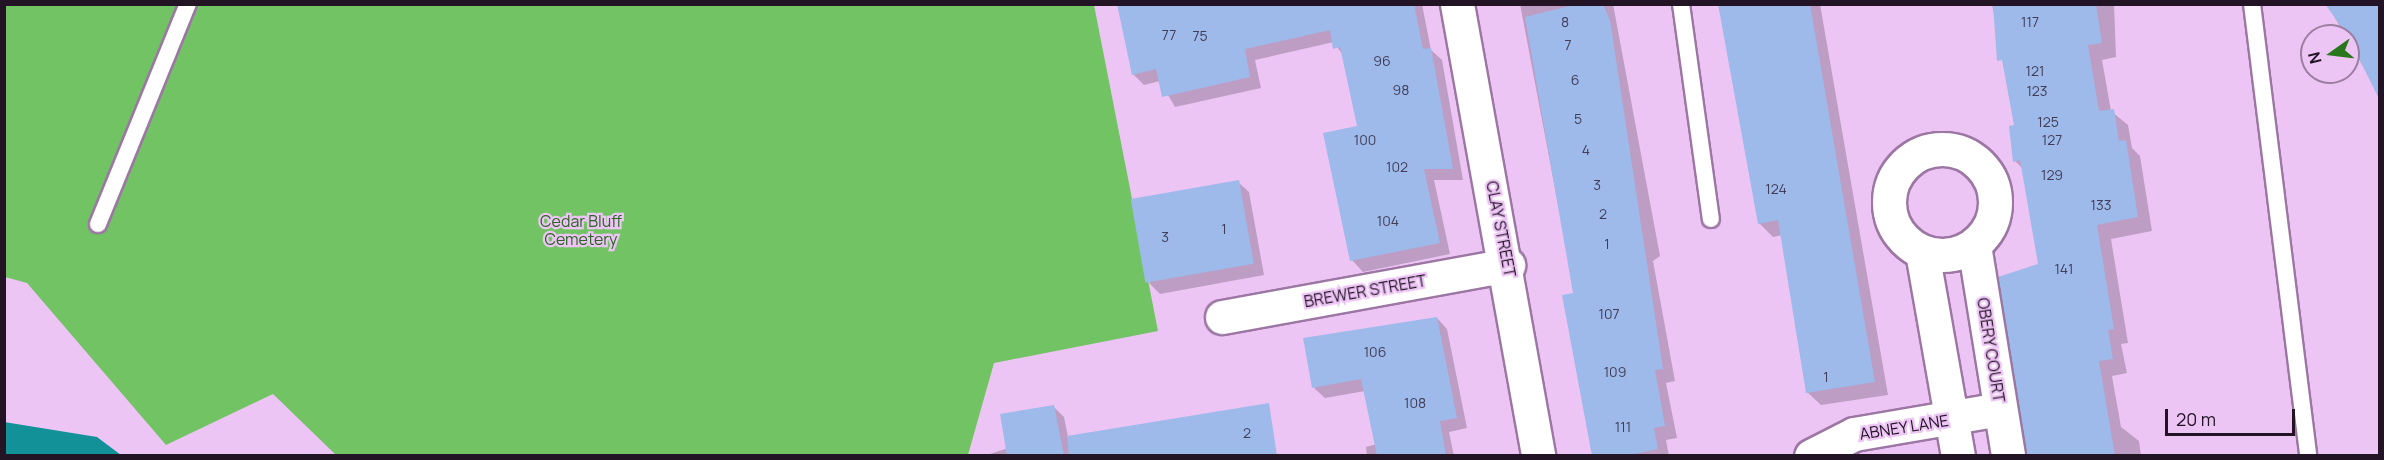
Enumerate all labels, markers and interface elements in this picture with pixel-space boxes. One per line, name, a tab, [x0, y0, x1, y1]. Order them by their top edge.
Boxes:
house number: 8	[1561, 14, 1569, 30]
house number: 117	[2021, 14, 2039, 30]
north arrow	[2300, 24, 2360, 84]
house number: 77	[1162, 27, 1176, 43]
house number: 75	[1192, 28, 1208, 44]
house number: 7	[1564, 37, 1572, 53]
text: N	[2302, 50, 2327, 66]
house number: 96	[1373, 53, 1391, 69]
house number: 121	[2026, 63, 2044, 79]
house number: 6	[1571, 72, 1579, 88]
house number: 98	[1393, 82, 1409, 98]
house number: 123	[2026, 83, 2048, 99]
house number: 5	[1574, 111, 1582, 127]
house number: 125	[2037, 114, 2059, 130]
house number: 100	[1354, 132, 1376, 148]
house number: 127	[2042, 132, 2062, 148]
house number: 4	[1582, 142, 1590, 158]
house number: 102	[1386, 159, 1408, 175]
house number: 129	[2041, 167, 2063, 183]
house number: 3	[1593, 177, 1601, 193]
street label: CLAY STREET	[1482, 179, 1520, 279]
house number: 124	[1765, 181, 1787, 197]
house number: 133	[2091, 197, 2111, 213]
house number: 2	[1599, 206, 1607, 222]
park label: Cedar Bluff Cemetery	[540, 211, 622, 249]
house number: 104	[1377, 213, 1399, 229]
house number: 1	[1221, 221, 1227, 237]
house number: 3	[1161, 229, 1169, 245]
house number: 1	[1604, 236, 1610, 252]
house number: 141	[2054, 261, 2074, 277]
street label: BREWER STREET	[1302, 271, 1428, 311]
street label: OBERY COURT	[1973, 296, 2009, 404]
house number: 107	[1598, 306, 1620, 322]
house number: 106	[1364, 344, 1386, 360]
house number: 109	[1604, 364, 1626, 380]
house number: 1	[1823, 369, 1829, 385]
house number: 108	[1404, 395, 1426, 411]
scale bar	[2168, 397, 2298, 435]
text: 20 m	[2176, 407, 2216, 431]
street label: ABNEY LANE	[1858, 410, 1950, 444]
house number: 111	[1615, 419, 1631, 435]
house number: 2	[1243, 425, 1251, 441]

